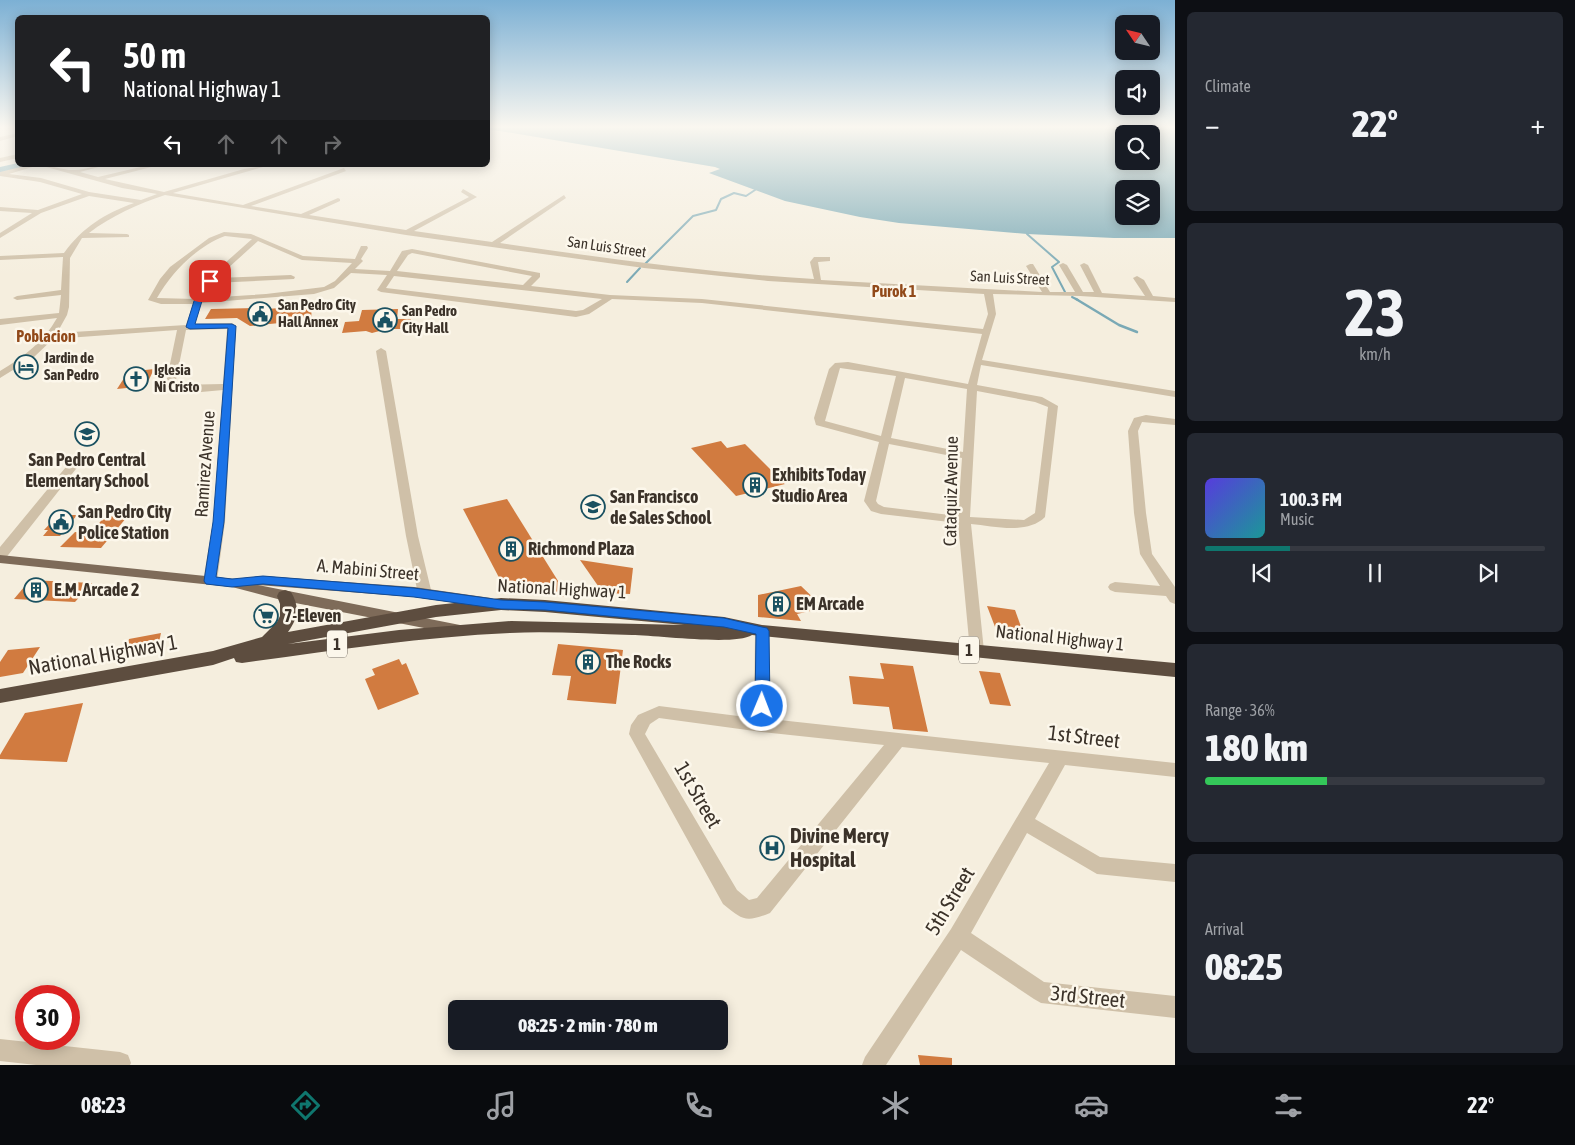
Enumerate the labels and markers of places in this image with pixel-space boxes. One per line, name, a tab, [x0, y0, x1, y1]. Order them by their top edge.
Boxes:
pin	[189, 260, 231, 302]
place label: San Pedro City Hall Annex	[278, 296, 357, 330]
public building icon: San Pedro City Hall Annex	[247, 301, 273, 327]
place label: San Pedro City Hall	[402, 302, 457, 336]
public building icon: San Pedro City Hall	[372, 307, 398, 333]
place label: Jardin de San Pedro	[43, 349, 99, 383]
hotel icon: Jardin de San Pedro	[13, 354, 39, 380]
place label: Iglesia Ni Cristo	[154, 361, 200, 395]
church icon: Iglesia Ni Cristo	[123, 366, 149, 392]
school or university icon: San Pedro Central Elementary School	[74, 421, 100, 447]
place label: San Pedro Central Elementary School	[25, 449, 149, 491]
place label: Exhibits Today Studio Area	[772, 464, 867, 506]
building icon: Exhibits Today Studio Area	[742, 472, 768, 498]
place label: San Francisco de Sales School	[610, 486, 712, 528]
school or university icon: San Francisco de Sales School	[580, 494, 606, 520]
place label: San Pedro City Police Station	[78, 501, 172, 543]
public building icon: San Pedro City Police Station	[48, 509, 74, 535]
building icon: Richmond Plaza	[498, 536, 524, 562]
place label: Richmond Plaza	[528, 538, 635, 559]
building icon: E.M. Arcade 2	[23, 577, 49, 603]
place label: E.M. Arcade 2	[54, 579, 139, 600]
building icon: EM Arcade	[765, 591, 791, 617]
place label: EM Arcade	[796, 593, 864, 614]
supermarket icon: 7-Eleven	[253, 603, 279, 629]
place label: 7-Eleven	[284, 605, 342, 626]
building icon: The Rocks	[575, 649, 601, 675]
place label: The Rocks	[606, 651, 672, 672]
place label: Divine Mercy Hospital	[790, 823, 889, 871]
hospital icon: Divine Mercy Hospital	[759, 835, 785, 861]

